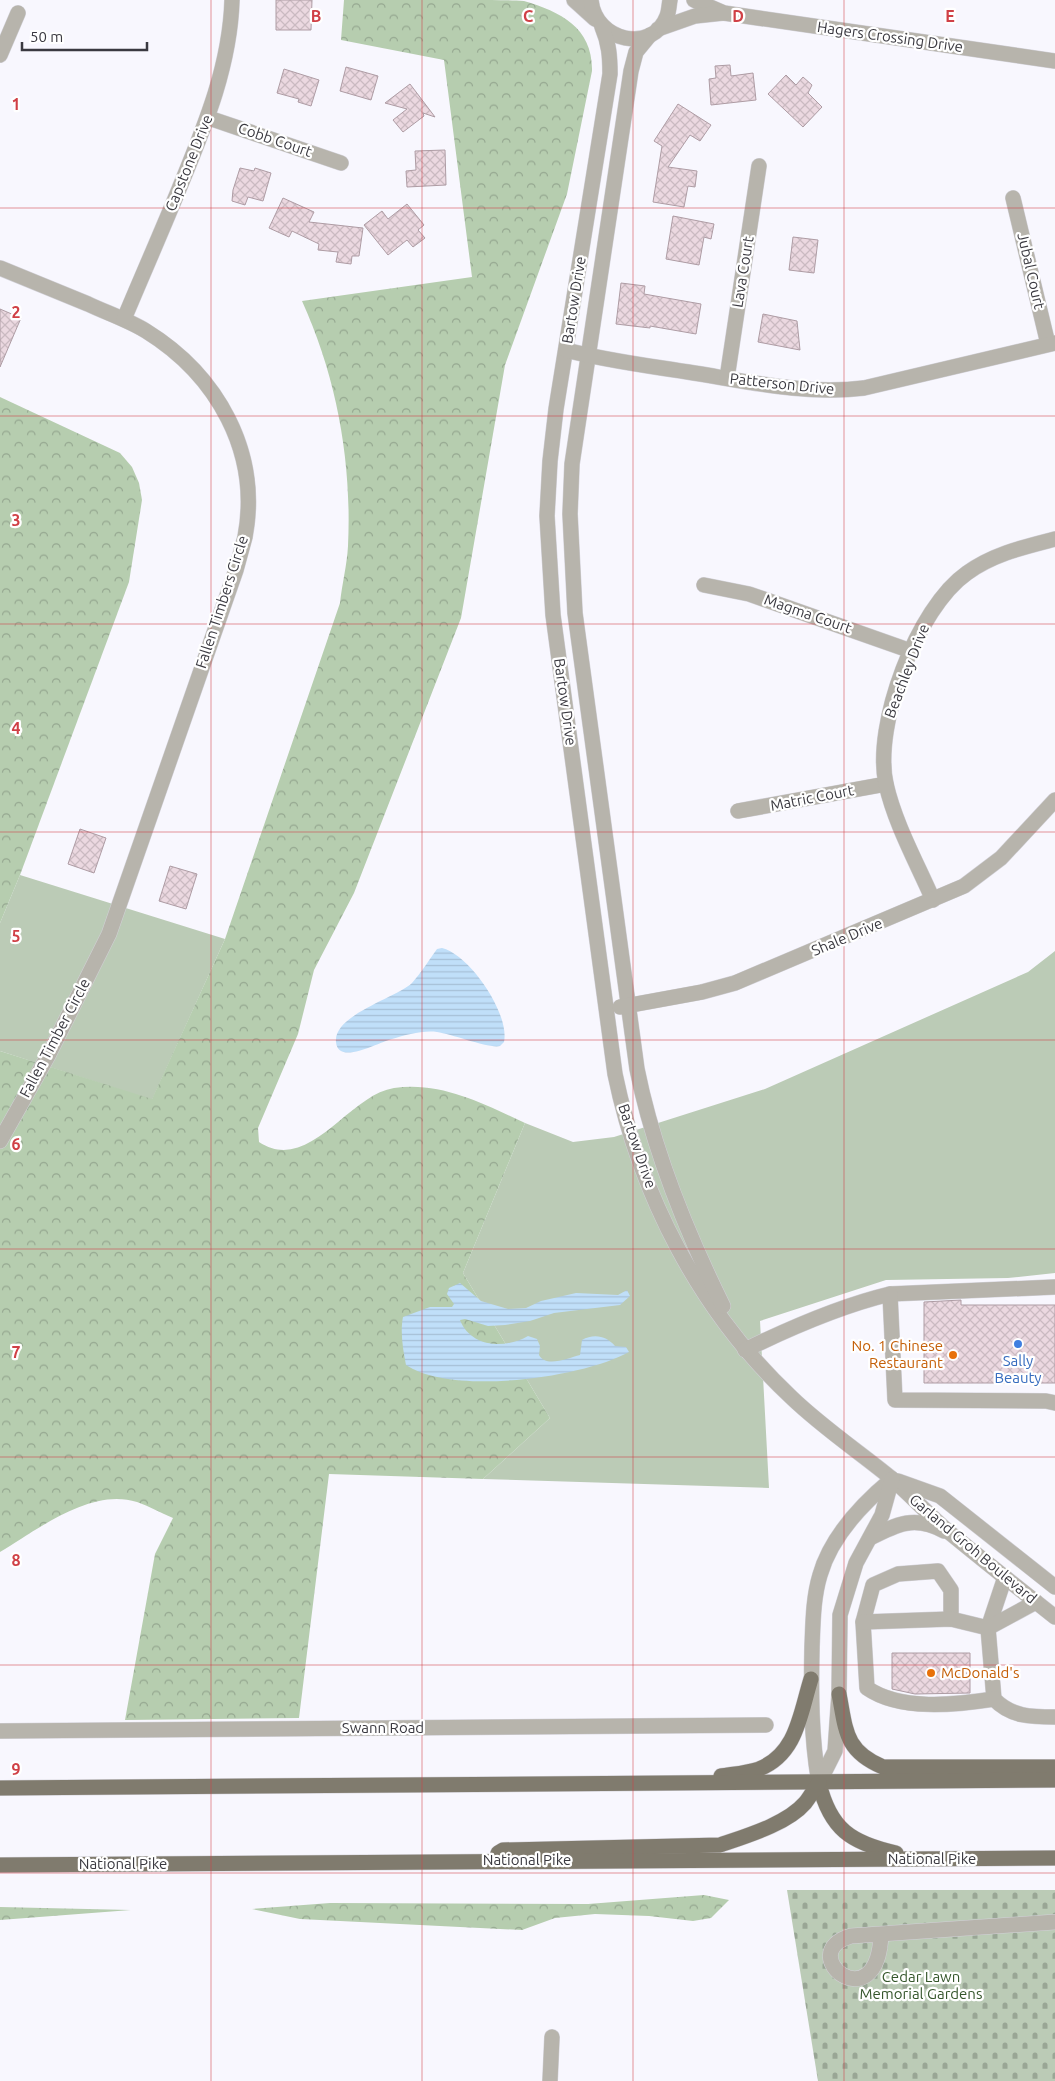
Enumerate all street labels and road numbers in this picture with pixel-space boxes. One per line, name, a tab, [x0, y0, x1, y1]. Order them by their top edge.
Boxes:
street label: Hagers Crossing Drive	[816, 18, 964, 55]
street label: Capstone Drive	[161, 112, 216, 214]
street label: Cobb Court	[236, 119, 314, 160]
street label: Jubal Court	[1014, 231, 1049, 311]
street label: Lava Court	[728, 235, 757, 309]
street label: Bartow Drive	[558, 255, 589, 345]
street label: Patterson Drive	[729, 370, 835, 397]
street label: Fallen Timbers Circle	[192, 533, 251, 670]
street label: Magma Court	[762, 591, 854, 637]
street label: Beachley Drive	[881, 621, 932, 720]
street label: Bartow Drive	[551, 657, 580, 747]
street label: Matric Court	[769, 781, 855, 814]
street label: Shale Drive	[809, 914, 885, 959]
street label: Fallen Timber Circle	[16, 975, 93, 1100]
street label: Bartow Drive	[615, 1101, 660, 1190]
street label: Garland Groh Boulevard	[906, 1490, 1040, 1607]
street label: Swann Road	[342, 1719, 424, 1736]
street label: National Pike	[888, 1850, 976, 1867]
street label: National Pike	[483, 1851, 571, 1868]
street label: National Pike	[79, 1855, 167, 1872]

